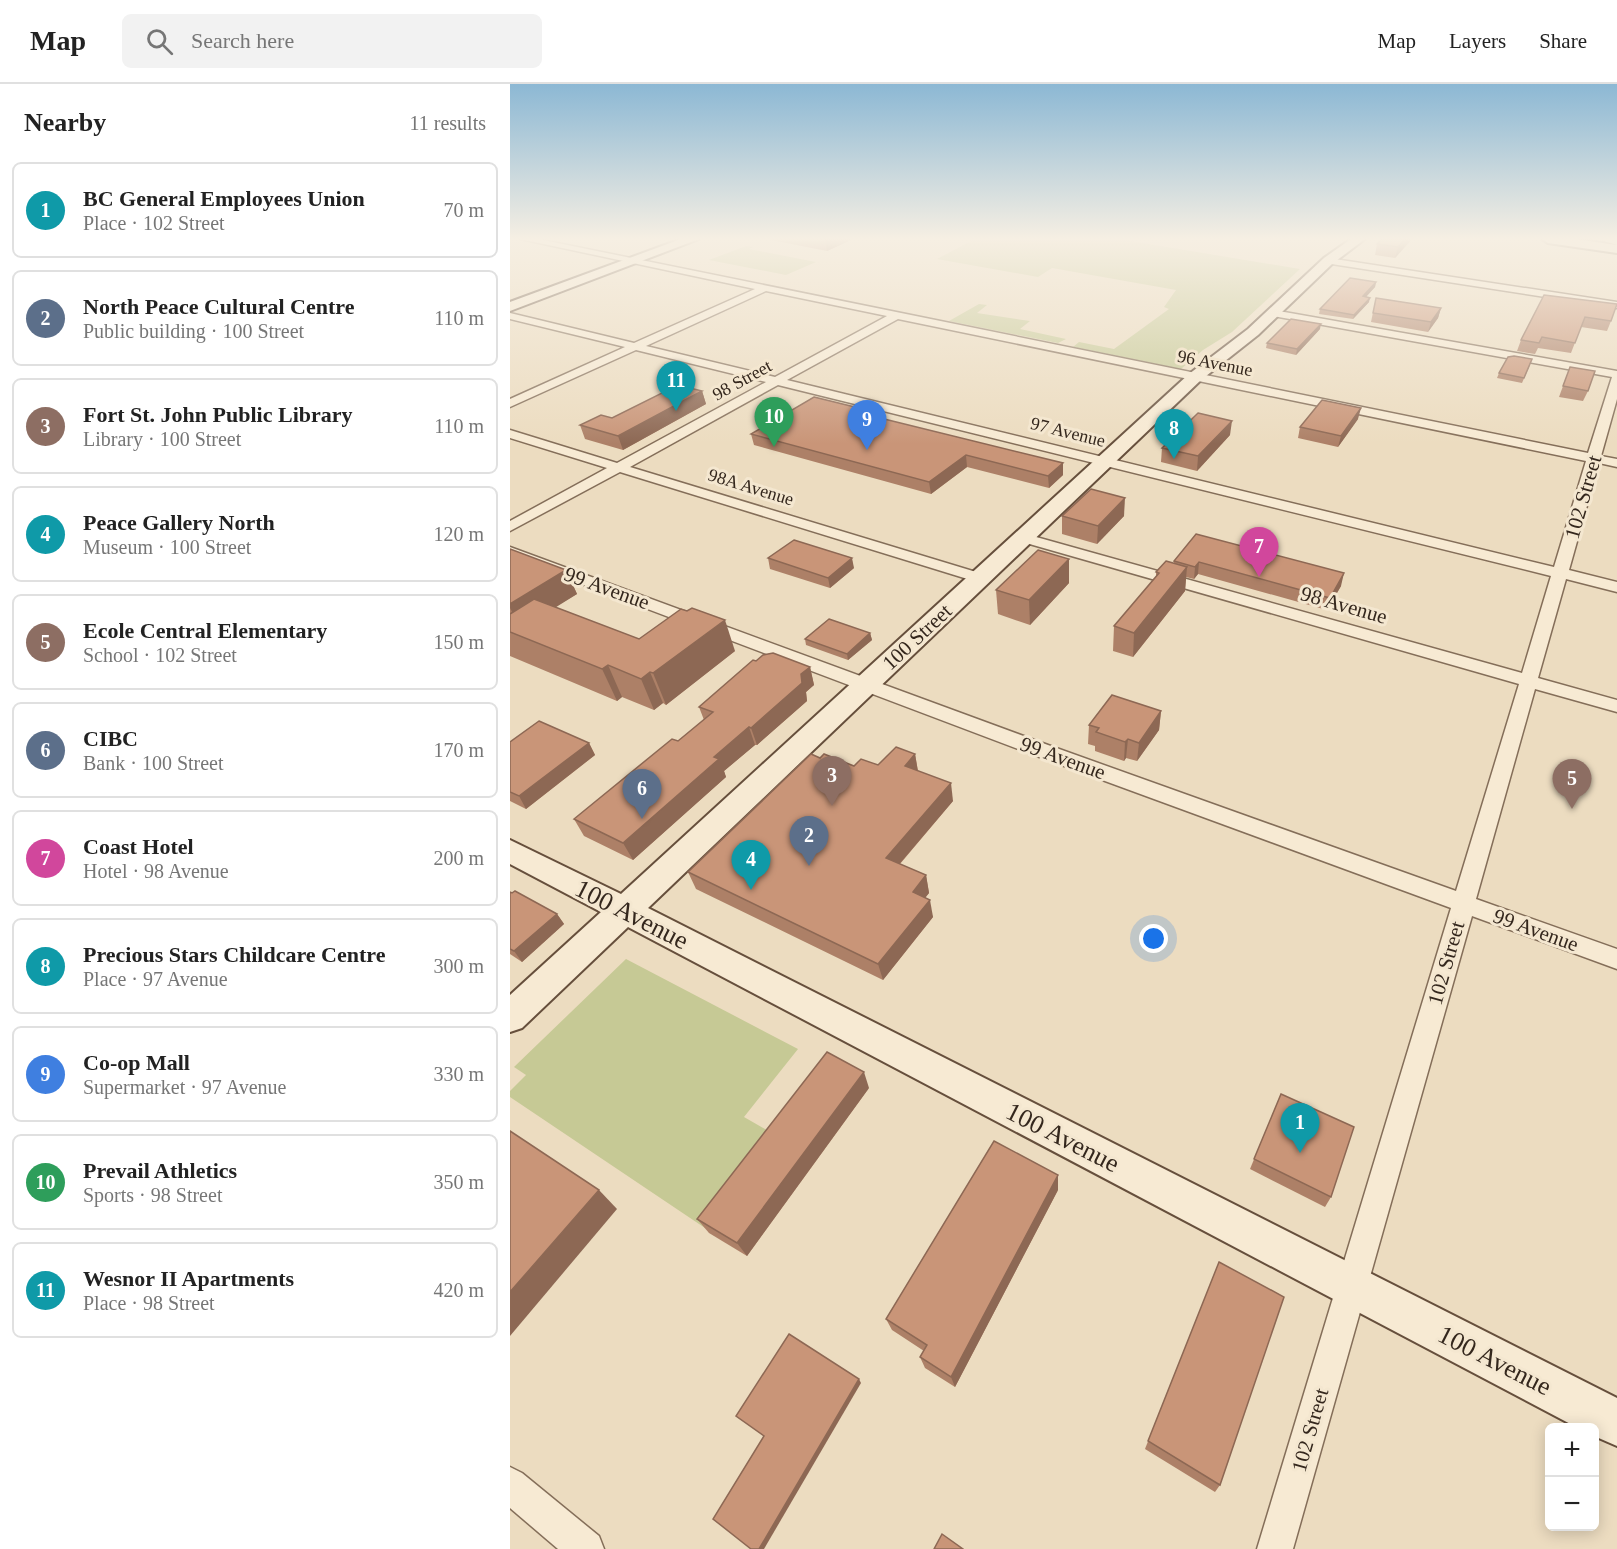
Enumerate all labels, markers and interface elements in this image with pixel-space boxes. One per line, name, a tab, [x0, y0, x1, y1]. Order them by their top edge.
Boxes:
search box	[122, 14, 542, 68]
text: Map	[30, 25, 86, 56]
icon: search	[143, 25, 176, 58]
text: Search here	[191, 28, 294, 53]
text: Map	[1378, 29, 1416, 53]
text: Layers	[1449, 29, 1506, 53]
text: Share	[1539, 29, 1587, 53]
text: Nearby	[24, 108, 106, 137]
text: 11 results	[410, 112, 486, 134]
text: BC General Employees Union	[83, 186, 365, 211]
text: 1	[41, 199, 51, 221]
text: 70 m	[443, 199, 484, 221]
text: Place · 102 Street	[83, 212, 225, 234]
text: North Peace Cultural Centre	[83, 294, 354, 319]
text: 2	[41, 307, 51, 329]
text: 110 m	[434, 307, 484, 329]
text: Public building · 100 Street	[83, 320, 304, 342]
street label: 96 Avenue	[1176, 346, 1254, 380]
street label: 98 Street	[709, 356, 775, 404]
pin: 11	[656, 362, 696, 411]
pin: 10	[754, 398, 794, 447]
pin: 9	[848, 400, 886, 450]
text: Fort St. John Public Library	[83, 402, 353, 427]
pin: 8	[1154, 410, 1194, 459]
street label: 97 Avenue	[1029, 413, 1107, 451]
text: 3	[41, 415, 51, 437]
text: 110 m	[434, 415, 484, 437]
text: Library · 100 Street	[83, 428, 241, 450]
street label: 102 Street	[1560, 452, 1606, 542]
street label: 98A Avenue	[706, 465, 796, 509]
text: Peace Gallery North	[83, 510, 275, 535]
text: 4	[41, 523, 51, 545]
text: 120 m	[433, 523, 484, 545]
pin: 7	[1240, 528, 1278, 577]
text: Museum · 100 Street	[83, 536, 251, 558]
street label: 99 Avenue	[561, 562, 653, 614]
street label: 98 Avenue	[1298, 581, 1390, 629]
street label: 100 Street	[877, 599, 957, 675]
text: Ecole Central Elementary	[83, 618, 327, 643]
text: 5	[41, 631, 51, 653]
text: 150 m	[433, 631, 484, 653]
text: School · 102 Street	[83, 644, 237, 666]
text: CIBC	[83, 726, 138, 751]
street label: 99 Avenue	[1017, 732, 1109, 784]
text: 6	[41, 739, 51, 761]
text: 170 m	[433, 739, 484, 761]
text: Bank · 100 Street	[83, 752, 224, 774]
pin: 3	[812, 756, 852, 806]
pin: 5	[1552, 760, 1592, 809]
pin: 6	[622, 770, 662, 819]
pin: 2	[790, 816, 828, 866]
text: Coast Hotel	[83, 834, 194, 859]
pin: 4	[732, 840, 770, 890]
text: 7	[41, 847, 51, 869]
text: 200 m	[433, 847, 484, 869]
text: Hotel · 98 Avenue	[83, 860, 229, 882]
street label: 100 Avenue	[570, 874, 693, 955]
street label: 99 Avenue	[1490, 904, 1582, 956]
street label: 102 Street	[1423, 918, 1469, 1008]
your location	[1139, 924, 1168, 953]
text: Precious Stars Childcare Centre	[83, 942, 385, 967]
text: 8	[41, 955, 51, 977]
text: 300 m	[433, 955, 484, 977]
text: Place · 97 Avenue	[83, 968, 228, 990]
text: Co-op Mall	[83, 1050, 190, 1075]
text: 9	[41, 1063, 51, 1085]
text: 330 m	[433, 1063, 484, 1085]
text: Supermarket · 97 Avenue	[83, 1076, 286, 1098]
street label: 100 Avenue	[1001, 1097, 1124, 1178]
pin: 1	[1280, 1104, 1320, 1153]
text: Prevail Athletics	[83, 1158, 237, 1183]
text: 10	[36, 1171, 56, 1193]
text: 350 m	[433, 1171, 484, 1193]
text: Sports · 98 Street	[83, 1184, 222, 1206]
text: Wesnor II Apartments	[83, 1266, 294, 1291]
text: 11	[36, 1279, 55, 1301]
text: 420 m	[433, 1279, 484, 1301]
text: Place · 98 Street	[83, 1292, 215, 1314]
street label: 100 Avenue	[1433, 1320, 1556, 1401]
street label: 102 Street	[1287, 1385, 1333, 1475]
map controls	[1545, 1423, 1599, 1531]
button: +	[1545, 1423, 1599, 1477]
button: −	[1545, 1477, 1599, 1531]

